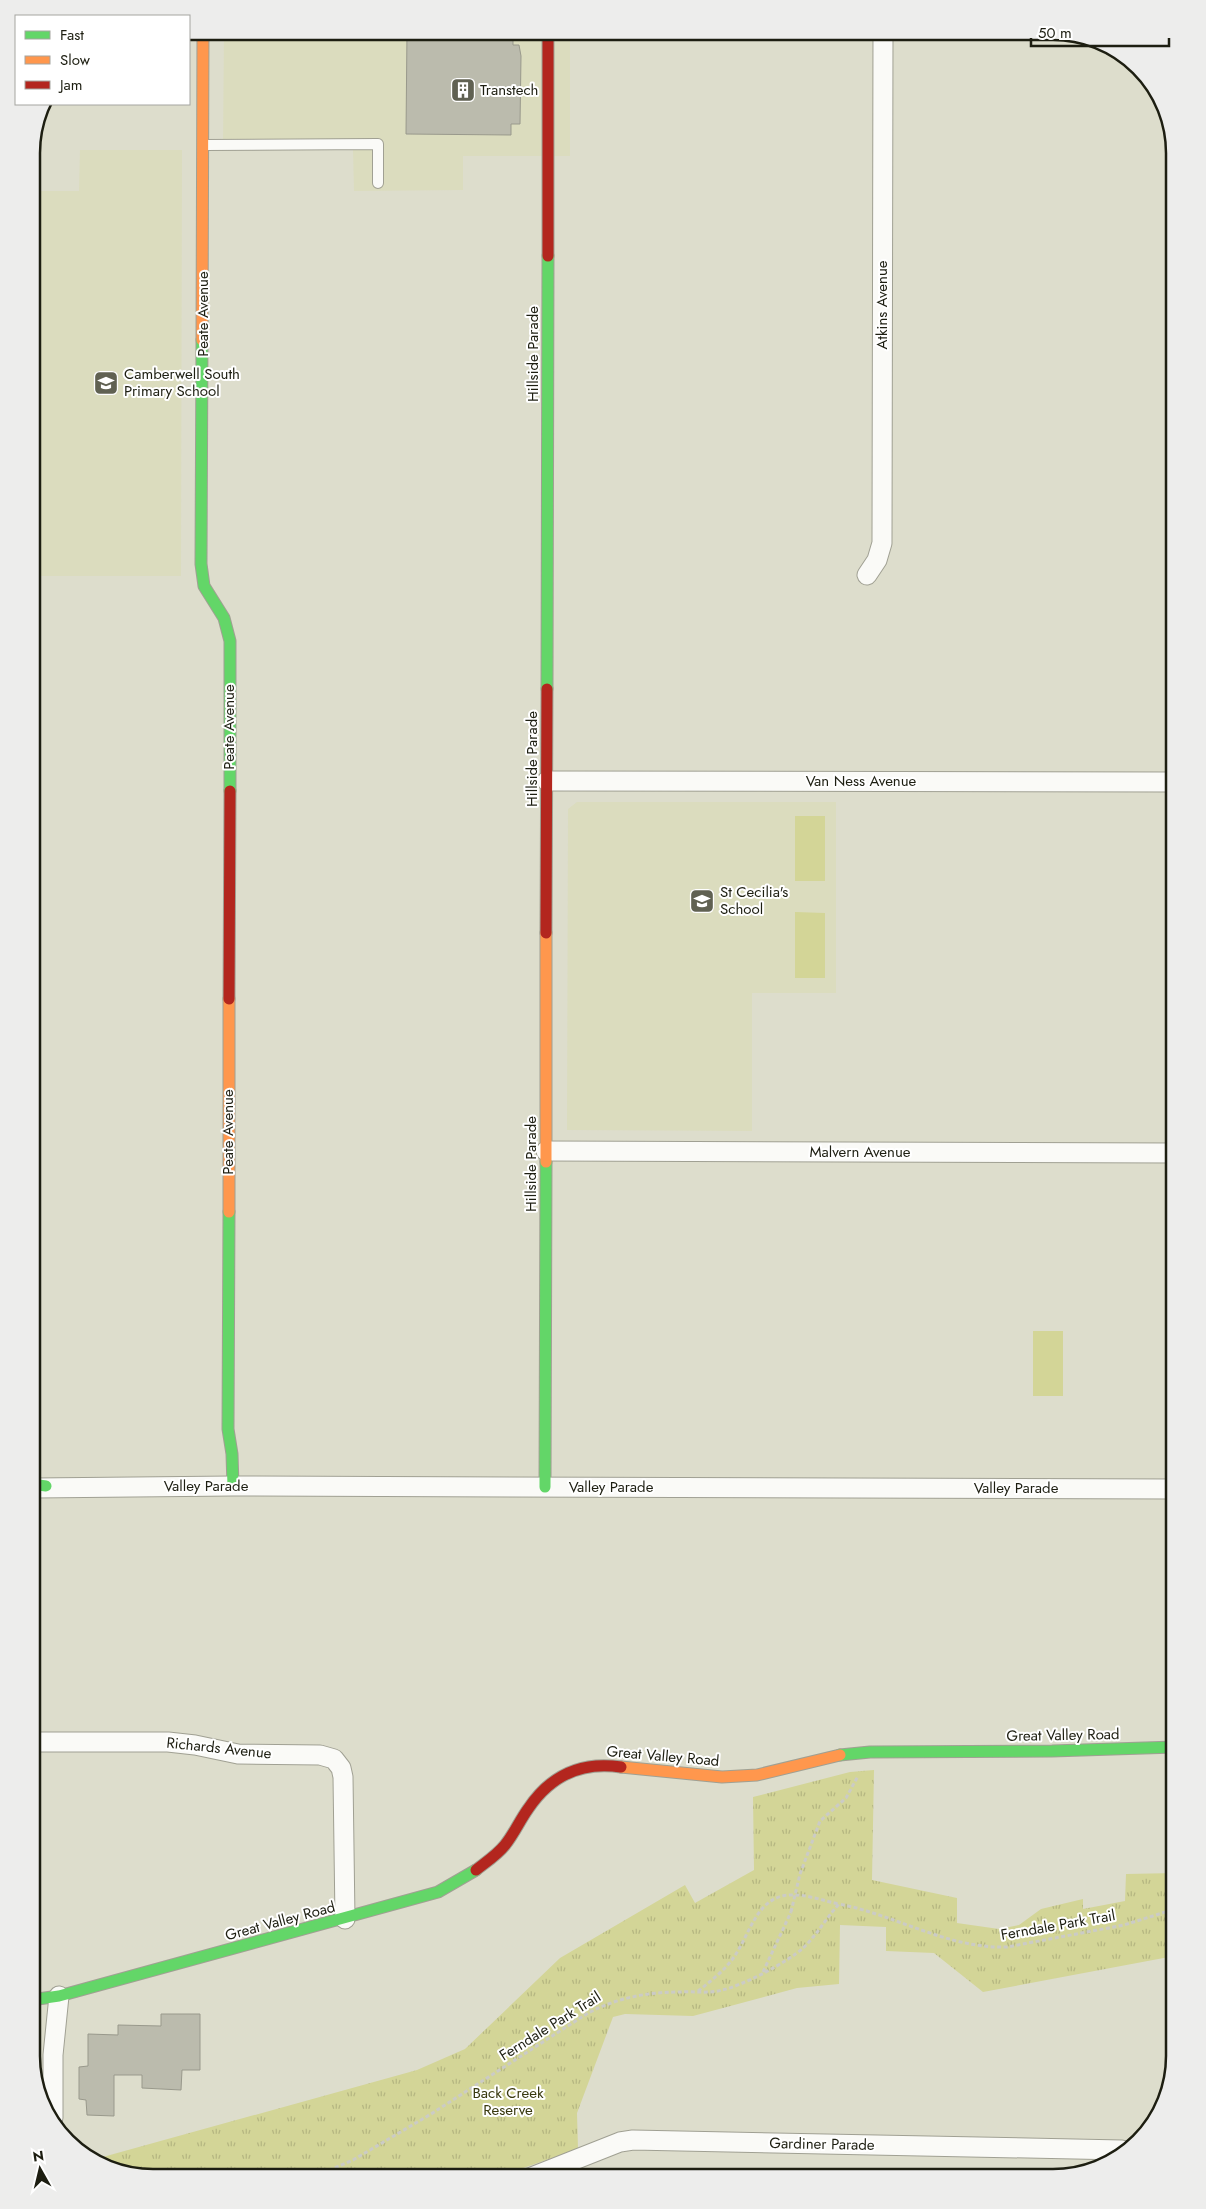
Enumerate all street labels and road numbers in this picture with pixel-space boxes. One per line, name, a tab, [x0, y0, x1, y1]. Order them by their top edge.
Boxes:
street label: Atkins Avenue	[871, 260, 893, 350]
street label: Peate Avenue	[192, 271, 214, 357]
street label: Hillside Parade	[522, 306, 544, 402]
street label: Peate Avenue	[218, 684, 240, 770]
street label: Hillside Parade	[521, 711, 543, 807]
street label: Van Ness Avenue	[806, 770, 917, 792]
street label: Peate Avenue	[217, 1089, 239, 1175]
street label: Hillside Parade	[520, 1116, 542, 1212]
street label: Malvern Avenue	[809, 1141, 911, 1163]
street label: Valley Parade	[164, 1475, 249, 1497]
street label: Valley Parade	[569, 1476, 654, 1498]
street label: Valley Parade	[974, 1477, 1059, 1499]
street label: Great Valley Road	[1006, 1723, 1120, 1747]
street label: Richards Avenue	[165, 1732, 273, 1764]
street label: Great Valley Road	[606, 1740, 720, 1772]
street label: Great Valley Road	[223, 1896, 337, 1946]
street label: Ferndale Park Trail	[999, 1904, 1117, 1946]
street label: Ferndale Park Trail	[495, 1986, 605, 2066]
street label: Gardiner Parade	[769, 2132, 875, 2156]

